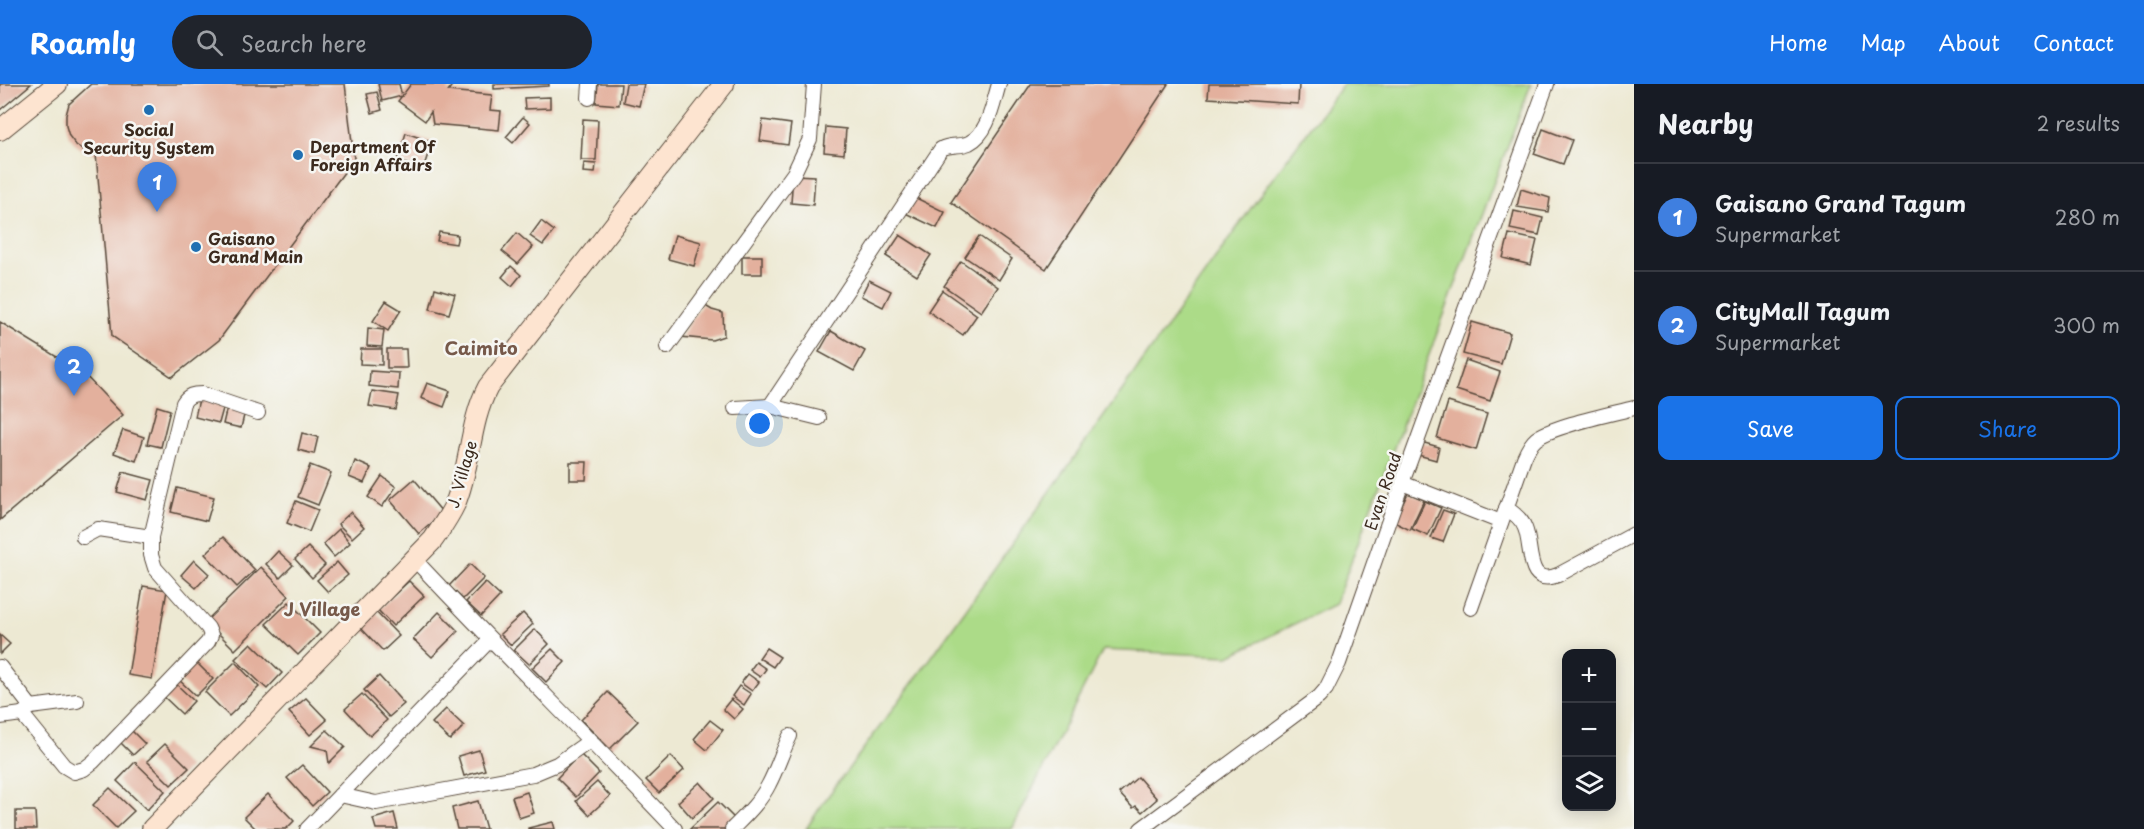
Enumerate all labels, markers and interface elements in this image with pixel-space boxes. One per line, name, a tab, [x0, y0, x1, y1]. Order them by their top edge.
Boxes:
search box	[172, 15, 592, 69]
text: Roamly	[30, 21, 136, 64]
icon: search	[193, 26, 226, 59]
text: Search here	[241, 26, 367, 59]
text: Home	[1769, 26, 1828, 58]
text: Map	[1861, 26, 1906, 58]
text: About	[1939, 26, 2000, 58]
text: Contact	[2033, 26, 2114, 58]
marker: Social Security System	[142, 103, 156, 117]
text: Nearby	[1658, 104, 1753, 143]
text: 2 results	[2037, 108, 2120, 138]
place label: Social Security System	[83, 117, 215, 159]
place label: Department Of Foreign Affairs	[310, 134, 436, 176]
marker: Department Of Foreign Affairs	[291, 148, 305, 162]
pin: 1	[138, 162, 176, 212]
text: Gaisano Grand Tagum	[1715, 186, 1966, 219]
text: 1	[1673, 202, 1682, 232]
text: 280 m	[2055, 202, 2120, 232]
text: Supermarket	[1715, 219, 1841, 249]
place label: Gaisano Grand Main	[208, 226, 303, 268]
marker: Gaisano Grand Main	[189, 240, 203, 254]
text: CityMall Tagum	[1715, 294, 1890, 327]
text: 2	[1670, 310, 1685, 340]
text: 300 m	[2053, 310, 2120, 340]
text: Supermarket	[1715, 327, 1841, 357]
district label: Caimito	[444, 334, 518, 361]
pin: 2	[54, 346, 94, 396]
button: Save	[1658, 396, 1883, 460]
button: Share	[1895, 396, 2120, 460]
your location	[745, 409, 774, 438]
street label: J. Village	[440, 437, 482, 511]
street label: Evan Road	[1357, 449, 1407, 533]
district label: J Village	[284, 595, 361, 622]
map controls	[1562, 649, 1616, 811]
button: +	[1562, 649, 1616, 703]
button: −	[1562, 703, 1616, 757]
button: layers	[1562, 757, 1616, 811]

